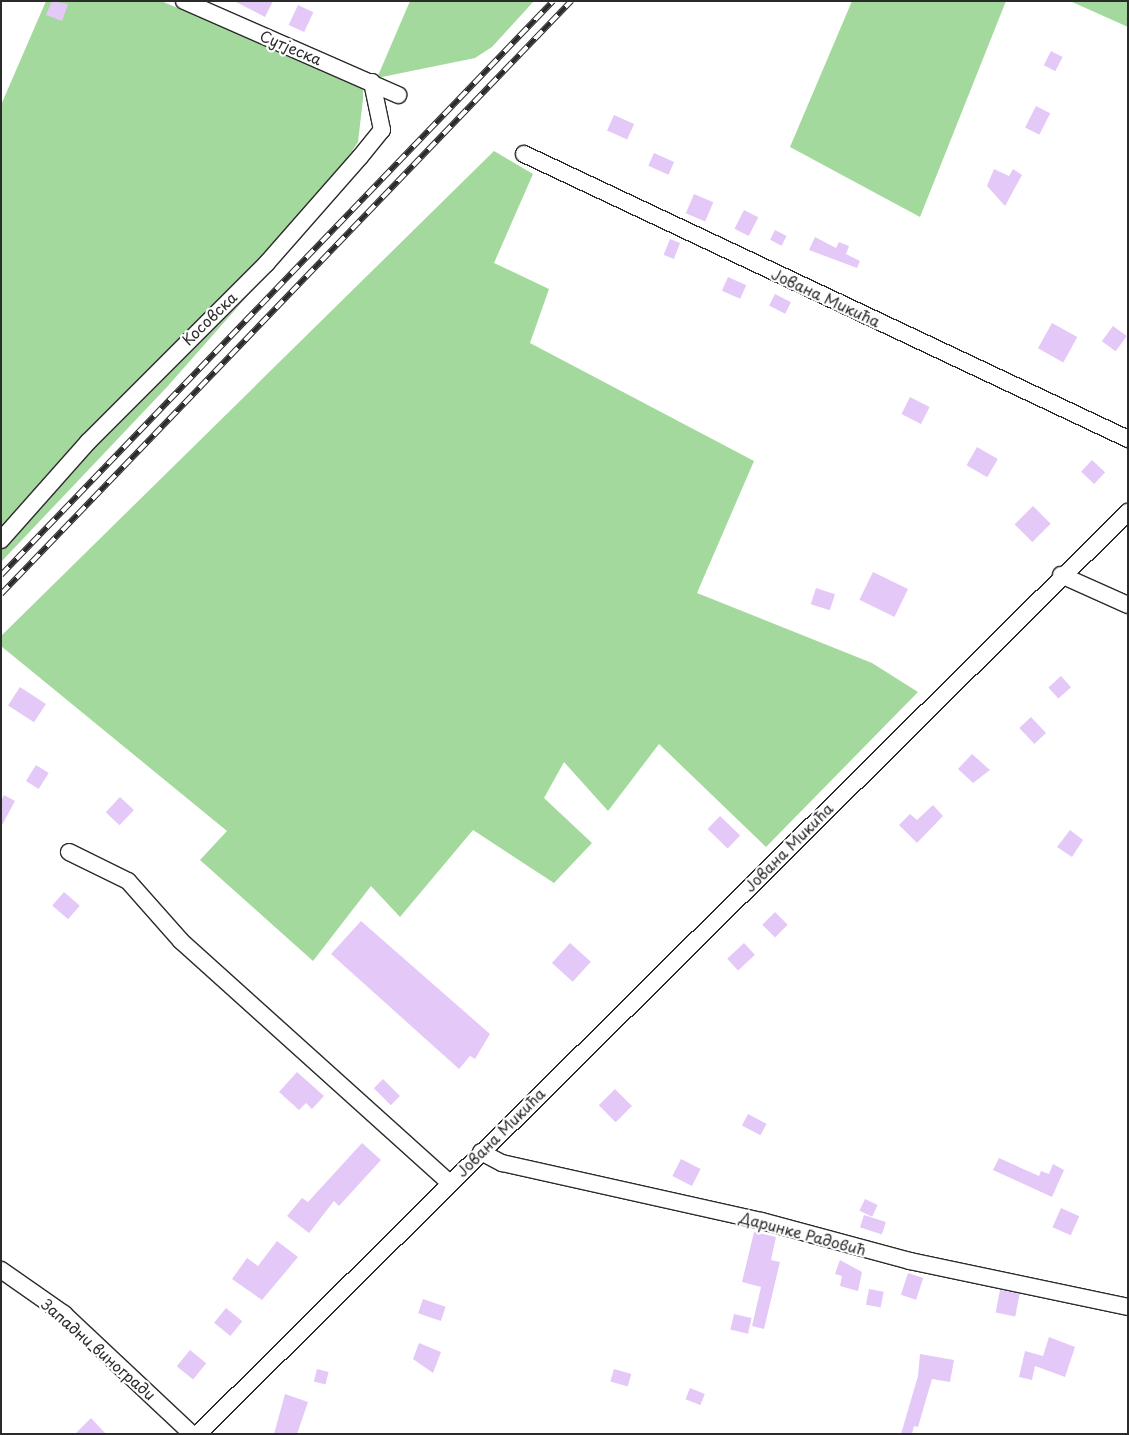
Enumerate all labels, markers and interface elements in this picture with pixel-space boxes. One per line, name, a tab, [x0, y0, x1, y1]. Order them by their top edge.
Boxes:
street label: Сутјеска	[257, 26, 325, 68]
street label: Јована Микића	[769, 264, 883, 330]
street label: Косовска	[178, 288, 240, 348]
street label: Јована Микића	[740, 799, 836, 895]
street label: Јована Микића	[452, 1084, 548, 1180]
street label: Даринке Радовић	[738, 1207, 868, 1259]
street label: Западни виногради	[38, 1294, 160, 1404]

